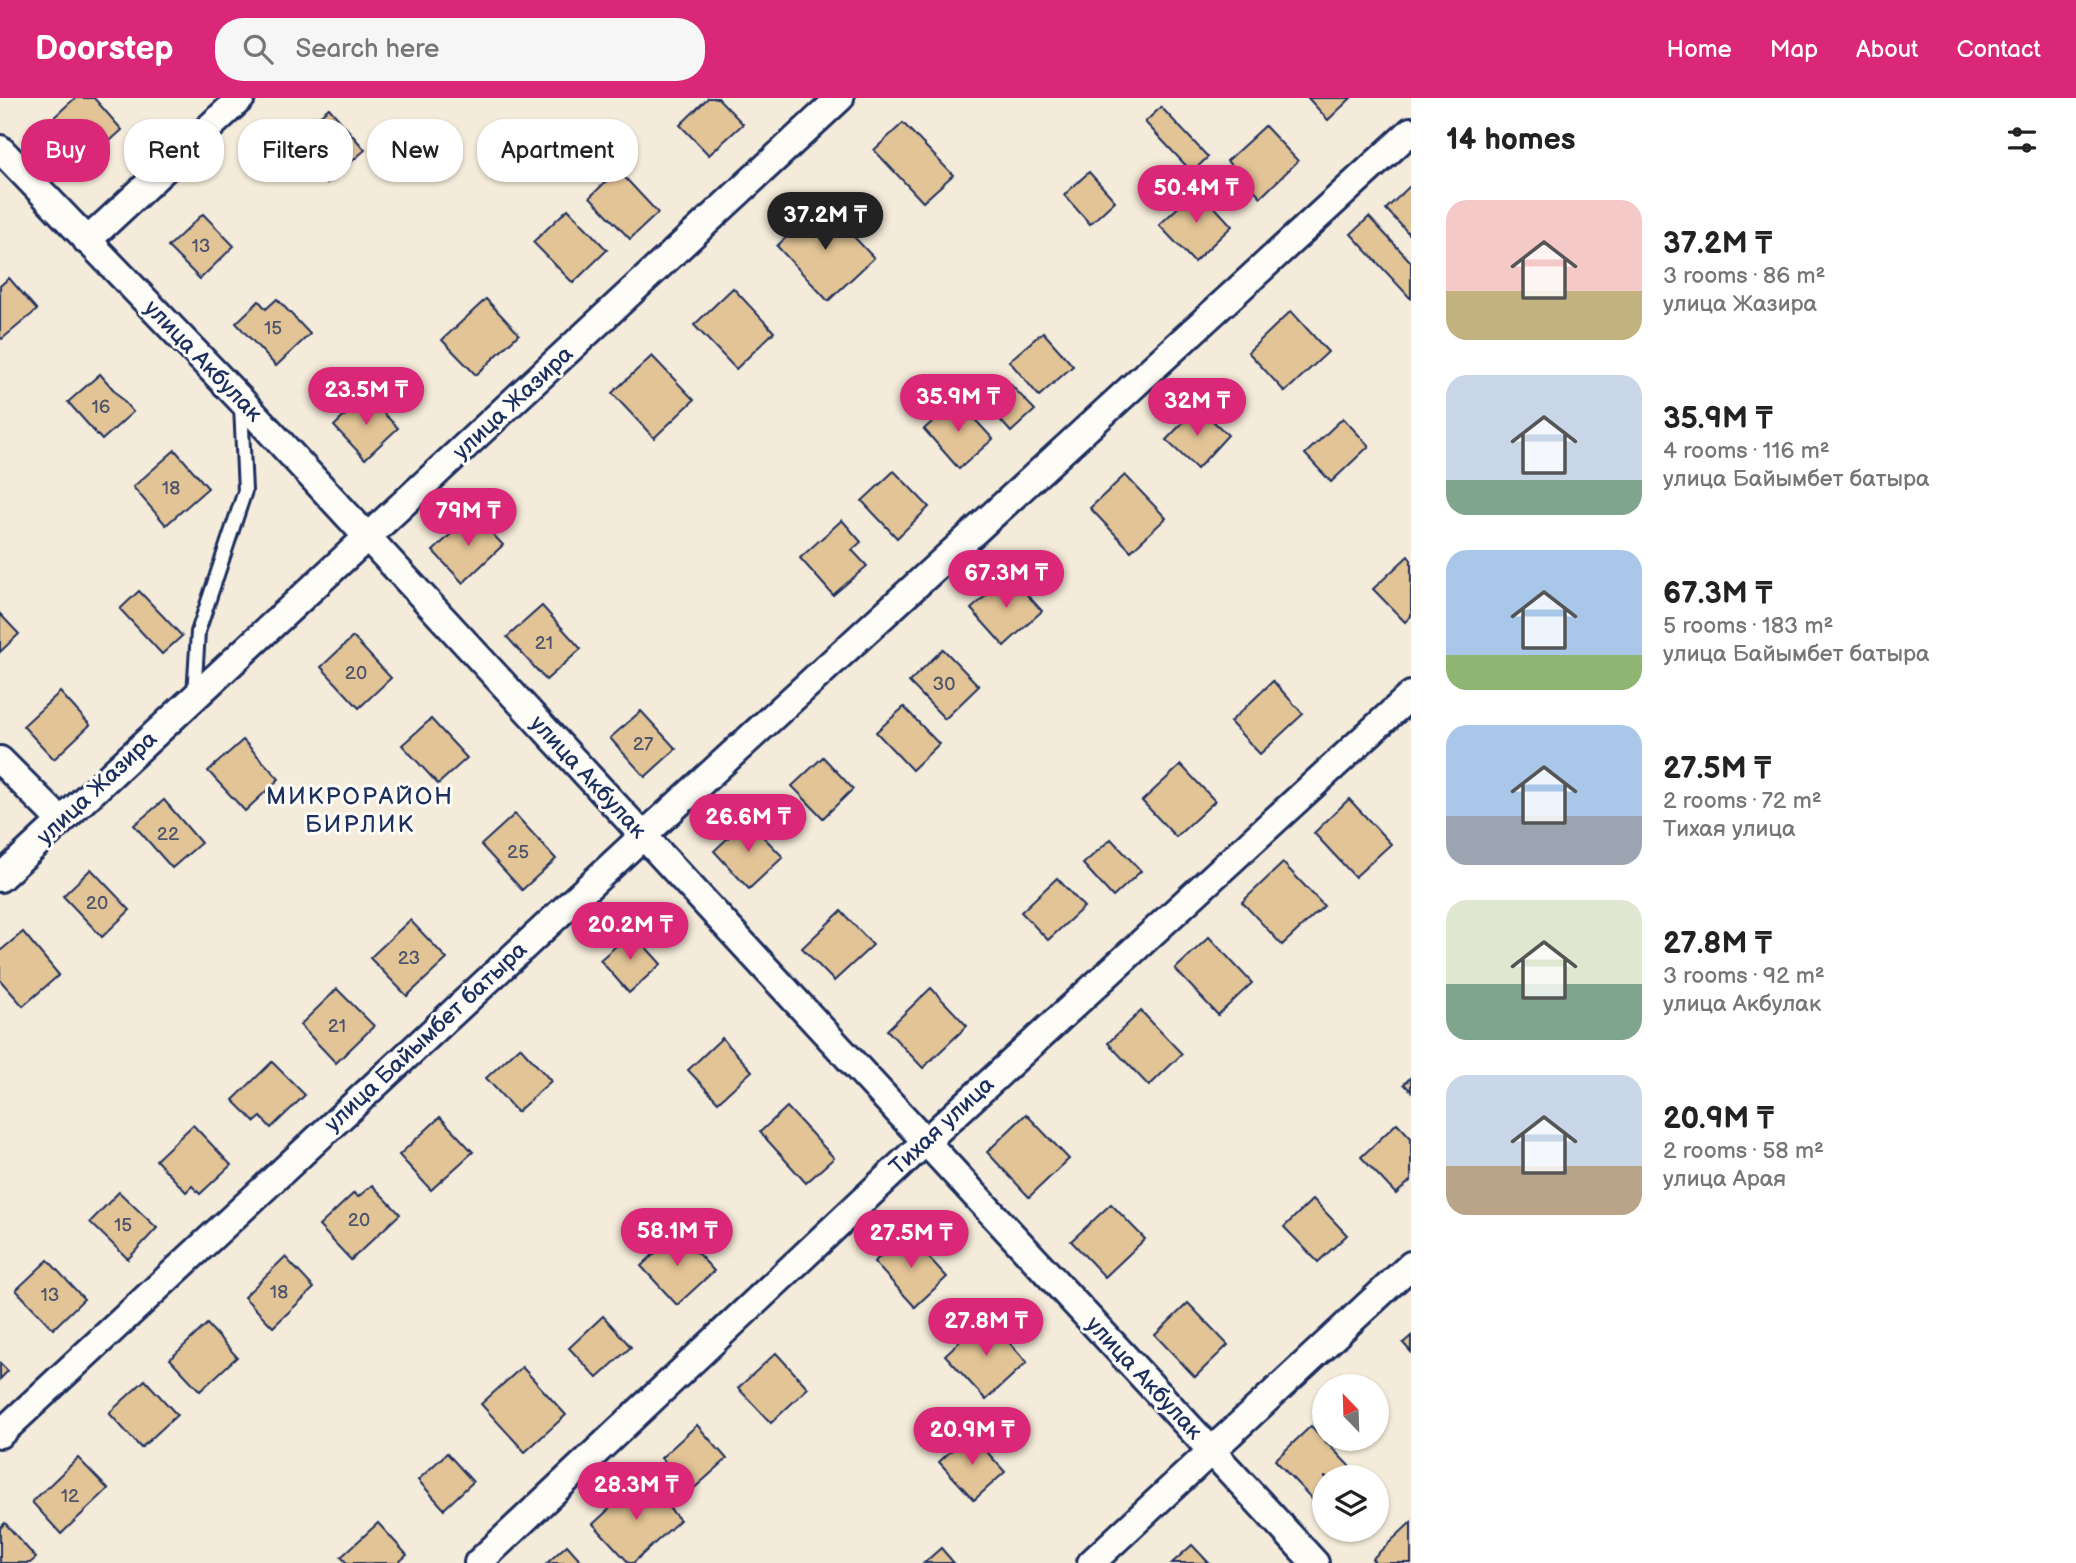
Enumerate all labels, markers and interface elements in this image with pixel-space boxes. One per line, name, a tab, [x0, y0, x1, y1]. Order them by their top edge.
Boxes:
search box	[215, 18, 705, 81]
text: Doorstep	[35, 29, 173, 69]
icon: search	[239, 30, 277, 68]
text: Search here	[295, 34, 439, 65]
text: Home	[1667, 35, 1732, 64]
text: Map	[1770, 35, 1818, 64]
text: About	[1856, 35, 1918, 64]
text: Contact	[1956, 35, 2041, 64]
chip: Buy	[21, 119, 110, 182]
chip: Rent	[124, 119, 224, 182]
chip: Filters	[238, 119, 353, 182]
chip: New	[367, 119, 463, 182]
chip: Apartment	[477, 119, 638, 182]
icon: filters	[2003, 121, 2041, 159]
text: 14 homes	[1446, 122, 1575, 158]
pin: 50.4M ₸	[1131, 166, 1261, 225]
text: 50.4M ₸	[1154, 174, 1238, 202]
pin: 37.2M ₸	[760, 192, 890, 252]
text: 37.2M ₸	[783, 201, 867, 229]
text: 37.2M ₸	[1663, 226, 1772, 262]
icon: home	[1502, 228, 1586, 312]
house number: 13	[191, 235, 211, 258]
text: 3 rooms · 86 m²	[1663, 262, 1825, 290]
text: улица Жазира	[1663, 290, 1817, 318]
street label: улица Акбулак	[138, 294, 269, 428]
house number: 15	[264, 317, 282, 340]
street label: улица Жазира	[447, 340, 579, 466]
pin: 23.5M ₸	[301, 368, 431, 427]
pin: 35.9M ₸	[893, 374, 1023, 434]
text: 23.5M ₸	[324, 376, 408, 404]
pin: 32M ₸	[1148, 378, 1246, 438]
text: 35.9M ₸	[916, 383, 1000, 411]
text: 32M ₸	[1164, 387, 1230, 415]
house number: 16	[92, 396, 110, 419]
text: 35.9M ₸	[1663, 401, 1772, 437]
icon: home	[1502, 403, 1586, 487]
text: 4 rooms · 116 m²	[1663, 437, 1830, 465]
text: улица Байымбет батыра	[1663, 465, 1930, 493]
house number: 18	[162, 477, 180, 500]
pin: 79M ₸	[419, 489, 517, 548]
text: 79M ₸	[436, 497, 500, 525]
pin: 67.3M ₸	[941, 550, 1071, 610]
text: 67.3M ₸	[964, 559, 1048, 587]
text: 67.3M ₸	[1663, 576, 1772, 612]
icon: home	[1502, 578, 1586, 662]
text: 5 rooms · 183 m²	[1663, 612, 1833, 640]
house number: 21	[535, 632, 553, 655]
text: улица Байымбет батыра	[1663, 640, 1930, 668]
house number: 20	[345, 662, 367, 685]
house number: 30	[933, 673, 955, 696]
street label: улица Акбулак	[524, 710, 653, 845]
street label: улица Жазира	[31, 725, 163, 851]
house number: 27	[633, 733, 654, 756]
text: 27.5M ₸	[1663, 751, 1771, 787]
icon: home	[1502, 753, 1586, 837]
district label: МИКРОРАЙОН БИРЛИК	[266, 782, 454, 839]
text: 2 rooms · 72 m²	[1663, 787, 1822, 815]
pin: 26.6M ₸	[683, 794, 813, 854]
text: 26.6M ₸	[705, 803, 791, 831]
text: Тихая улица	[1663, 815, 1796, 843]
house number: 22	[157, 823, 180, 846]
house number: 25	[507, 841, 529, 864]
house number: 20	[86, 892, 108, 915]
pin: 20.2M ₸	[565, 902, 695, 962]
text: 20.2M ₸	[587, 911, 673, 939]
text: 27.8M ₸	[1663, 926, 1772, 962]
icon: home	[1502, 928, 1586, 1012]
street label: улица Байымбет батыра	[319, 936, 533, 1138]
house number: 23	[398, 947, 420, 970]
text: 3 rooms · 92 m²	[1663, 962, 1825, 990]
text: улица Акбулак	[1663, 990, 1821, 1018]
house number: 21	[328, 1015, 346, 1038]
street label: Тихая улица	[884, 1070, 1000, 1181]
text: 20.9M ₸	[1663, 1101, 1774, 1137]
icon: home	[1502, 1103, 1586, 1187]
text: 2 rooms · 58 m²	[1663, 1137, 1824, 1165]
text: улица Арая	[1663, 1165, 1786, 1193]
pin: 58.1M ₸	[612, 1208, 742, 1268]
house number: 20	[348, 1209, 370, 1232]
pin: 27.5M ₸	[846, 1210, 976, 1270]
house number: 15	[114, 1214, 132, 1237]
text: 58.1M ₸	[637, 1217, 717, 1245]
text: 27.5M ₸	[870, 1219, 952, 1247]
house number: 18	[270, 1281, 288, 1304]
house number: 13	[40, 1284, 60, 1307]
pin: 27.8M ₸	[921, 1298, 1051, 1358]
text: 27.8M ₸	[944, 1307, 1028, 1335]
street label: улица Акбулак	[1080, 1311, 1209, 1446]
north arrow	[1312, 1374, 1390, 1451]
map controls	[1312, 1374, 1389, 1542]
pin: 20.9M ₸	[907, 1408, 1037, 1467]
text: 20.9M ₸	[930, 1416, 1014, 1444]
pin: 28.3M ₸	[571, 1462, 701, 1522]
button: layers	[1312, 1465, 1389, 1542]
text: 28.3M ₸	[594, 1471, 678, 1499]
house number: 12	[61, 1485, 80, 1508]

